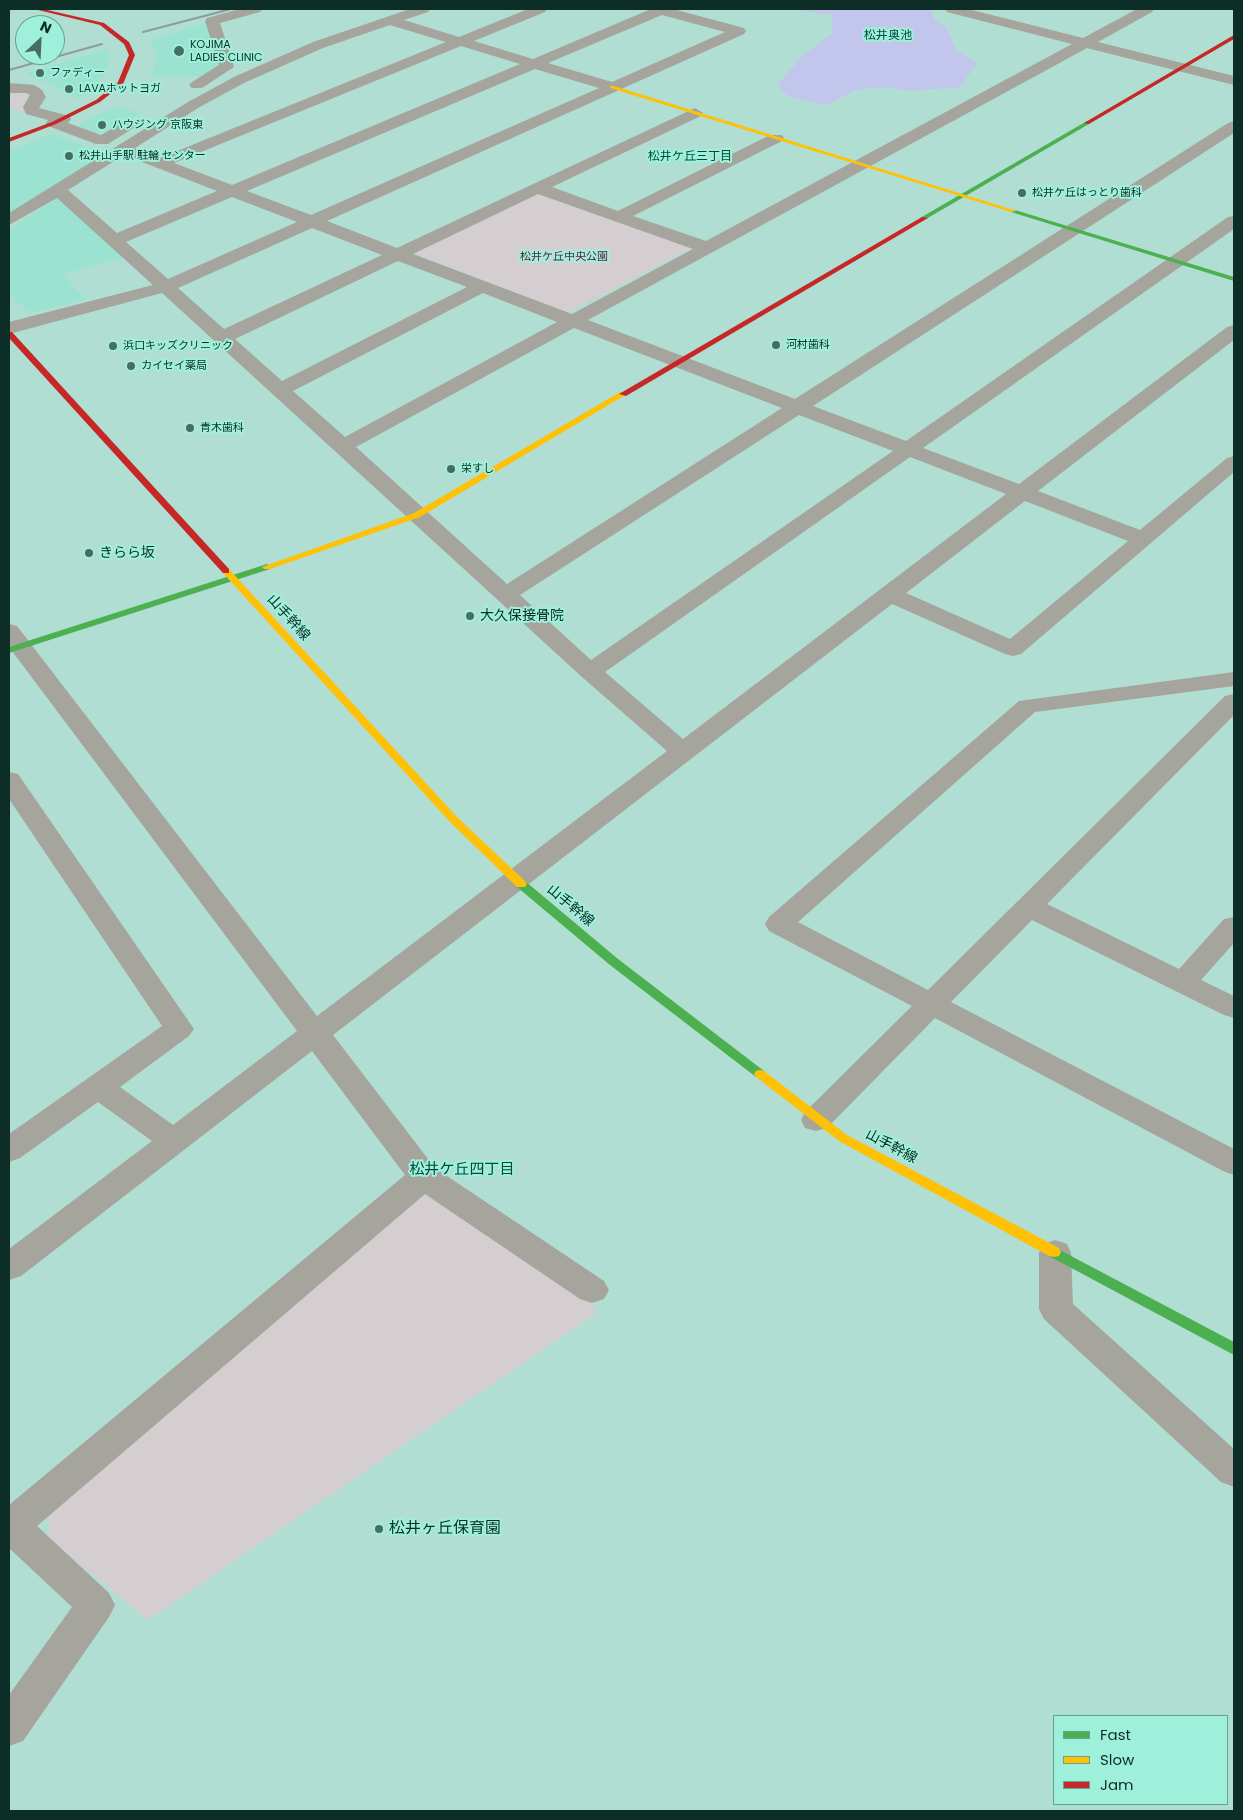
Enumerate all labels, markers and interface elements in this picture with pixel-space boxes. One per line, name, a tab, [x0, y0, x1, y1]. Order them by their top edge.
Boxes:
north arrow	[15, 15, 65, 65]
text: N	[37, 16, 55, 39]
district label: 松井奥池	[864, 29, 912, 43]
place label: KOJIMA LADIES CLINIC	[190, 38, 263, 64]
marker: KOJIMA LADIES CLINIC	[172, 44, 186, 58]
place label: ファディー	[50, 66, 105, 80]
marker: ファディー	[34, 67, 46, 79]
place label: LAVAホットヨガ	[79, 82, 161, 96]
marker: LAVAホットヨガ	[63, 83, 75, 95]
place label: ハウジング 京阪東	[112, 118, 203, 132]
marker: ハウジング 京阪東	[96, 119, 108, 131]
place label: 松井山手駅 駐輪 センター	[79, 149, 206, 163]
marker: 松井山手駅 駐輪 センター	[63, 150, 75, 162]
district label: 松井ケ丘三丁目	[648, 150, 732, 164]
place label: 松井ケ丘はっとり歯科	[1032, 186, 1142, 200]
marker: 松井ケ丘はっとり歯科	[1016, 187, 1028, 199]
park label: 松井ケ丘中央公園	[520, 250, 608, 264]
place label: 河村歯科	[786, 338, 830, 352]
place label: 浜口キッズクリニック	[123, 339, 233, 353]
marker: 河村歯科	[770, 339, 782, 351]
marker: 浜口キッズクリニック	[107, 340, 119, 352]
place label: カイセイ薬局	[141, 359, 207, 373]
marker: カイセイ薬局	[125, 360, 137, 372]
place label: 青木歯科	[200, 421, 244, 435]
marker: 青木歯科	[184, 422, 196, 434]
place label: 栄すし	[461, 462, 494, 476]
marker: 栄すし	[445, 463, 457, 475]
place label: きらら坂	[99, 545, 155, 561]
marker: きらら坂	[83, 547, 95, 559]
street label: 山手幹線	[263, 592, 313, 644]
place label: 大久保接骨院	[480, 608, 564, 624]
marker: 大久保接骨院	[464, 610, 476, 622]
street label: 山手幹線	[543, 882, 597, 930]
street label: 山手幹線	[862, 1126, 920, 1168]
district label: 松井ケ丘四丁目	[410, 1161, 514, 1179]
place label: 松井ヶ丘保育園	[389, 1519, 501, 1539]
marker: 松井ヶ丘保育園	[373, 1523, 385, 1535]
legend	[1053, 1715, 1228, 1805]
text: Fast	[1100, 1724, 1131, 1745]
text: Slow	[1100, 1749, 1134, 1770]
text: Jam	[1100, 1774, 1134, 1795]

